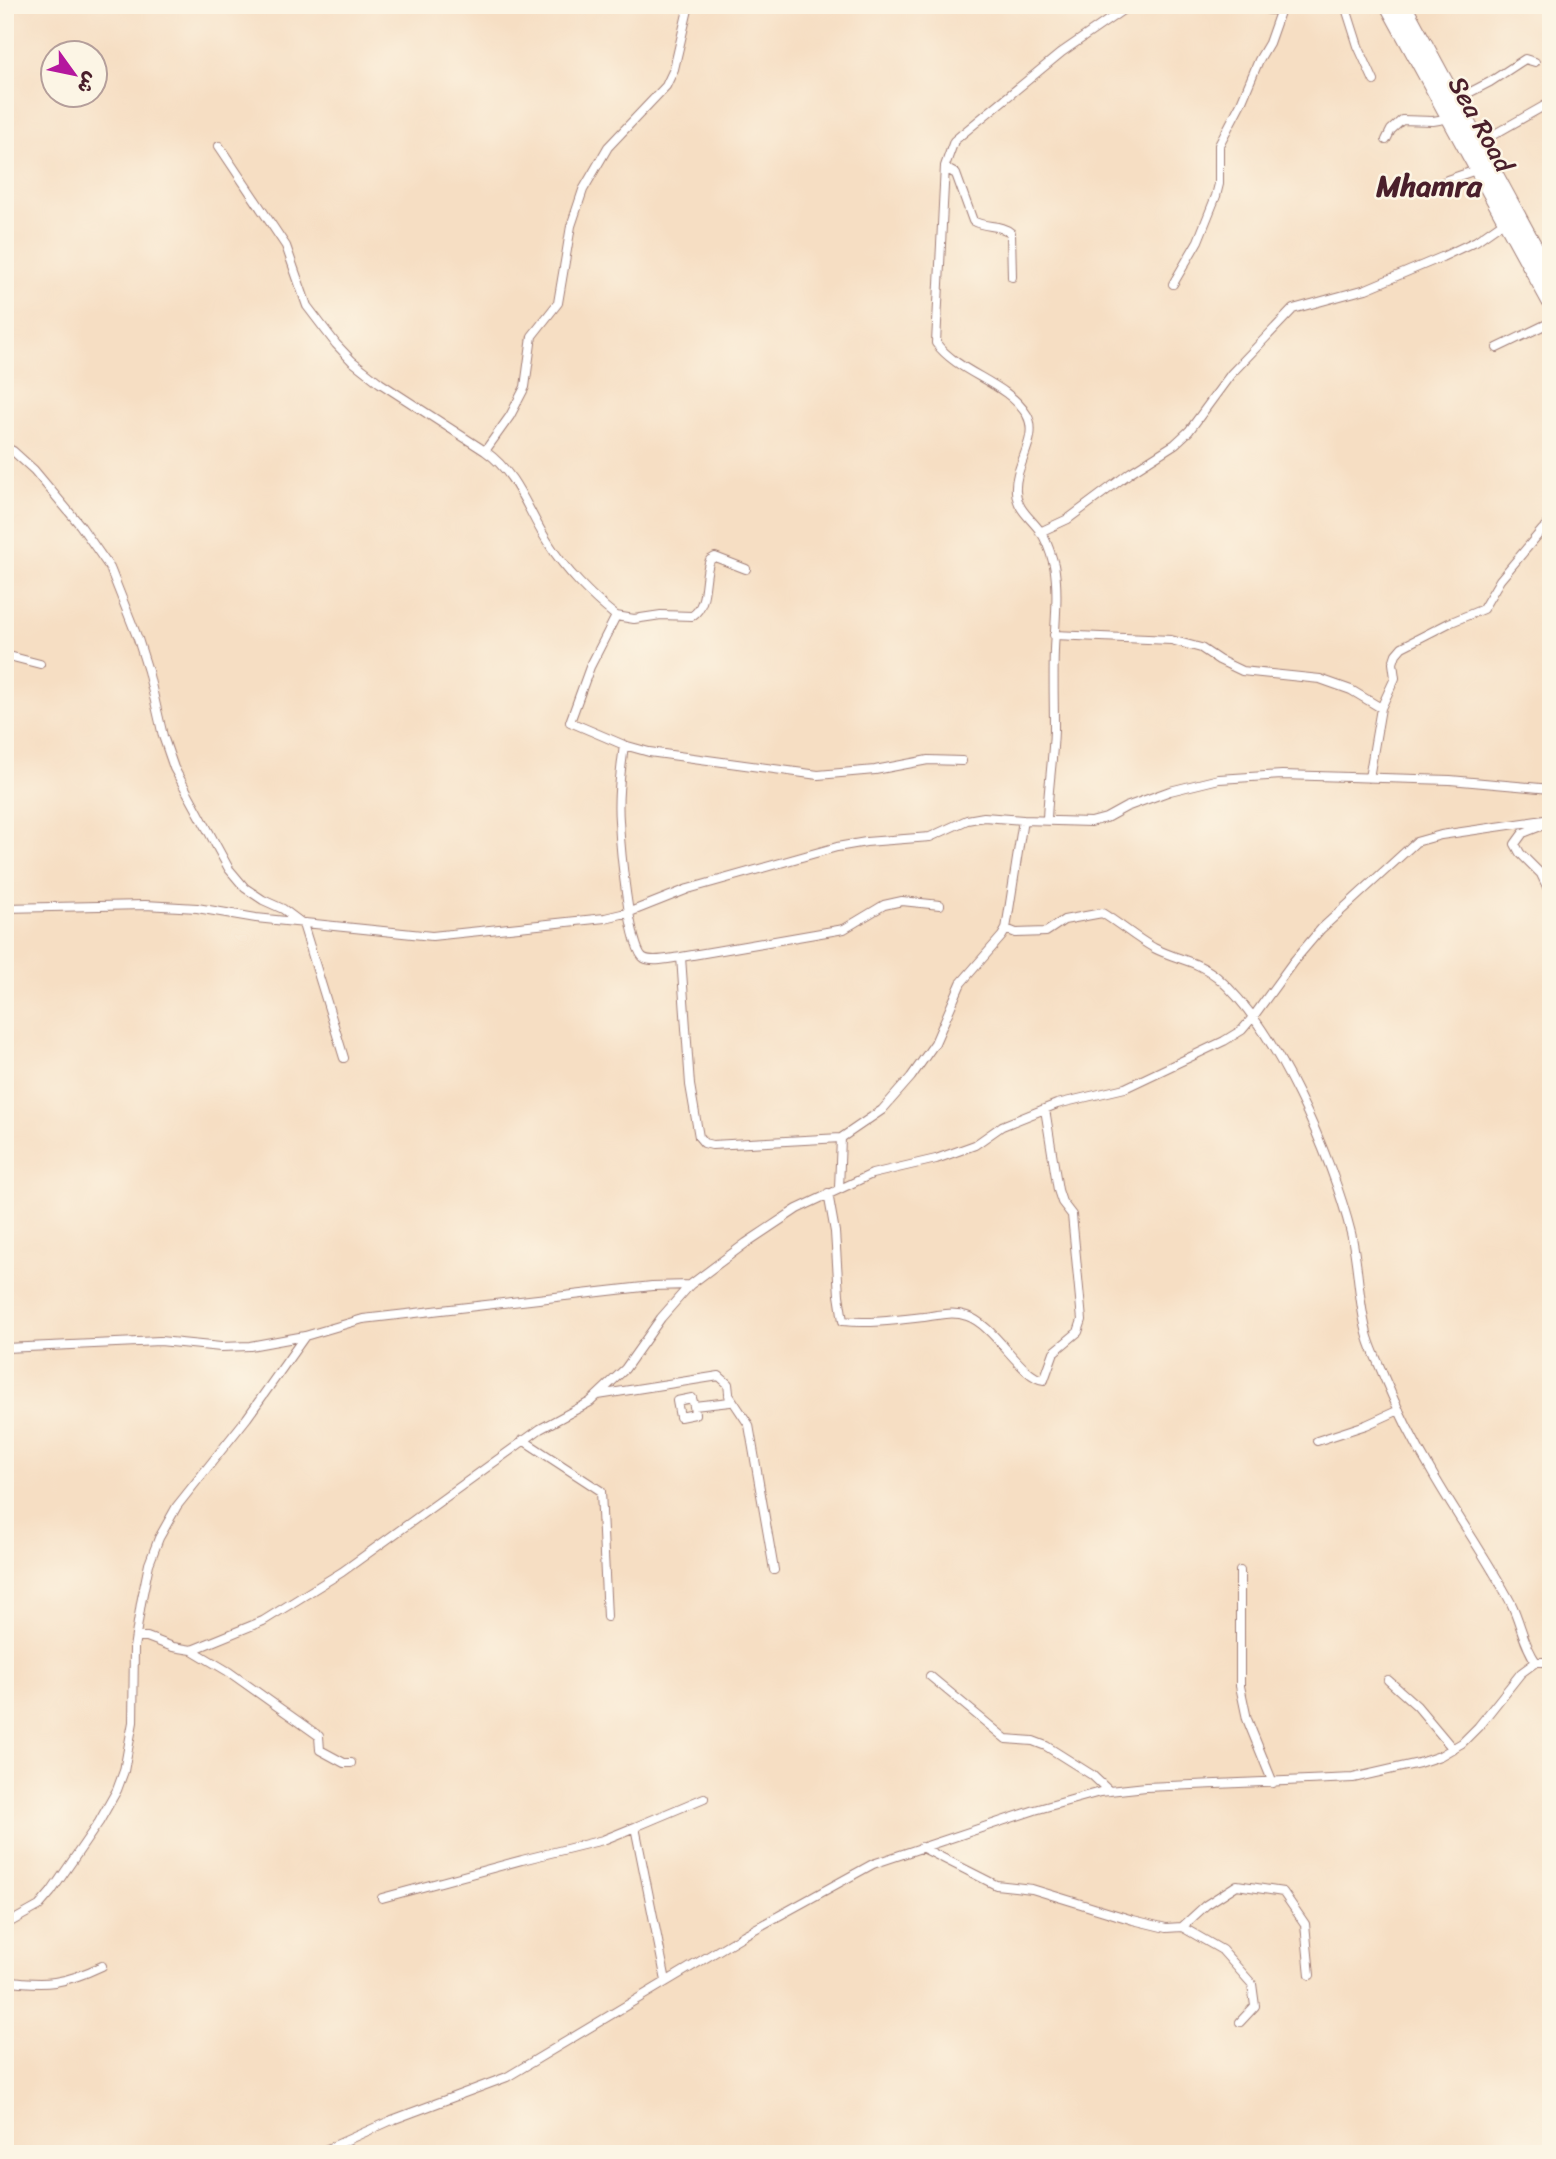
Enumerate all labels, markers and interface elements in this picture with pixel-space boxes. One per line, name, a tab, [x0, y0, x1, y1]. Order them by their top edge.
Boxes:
north arrow	[38, 38, 108, 108]
text: ش	[68, 65, 107, 101]
street label: Sea Road	[1435, 67, 1528, 183]
district label: Mhamra	[1375, 159, 1483, 213]

